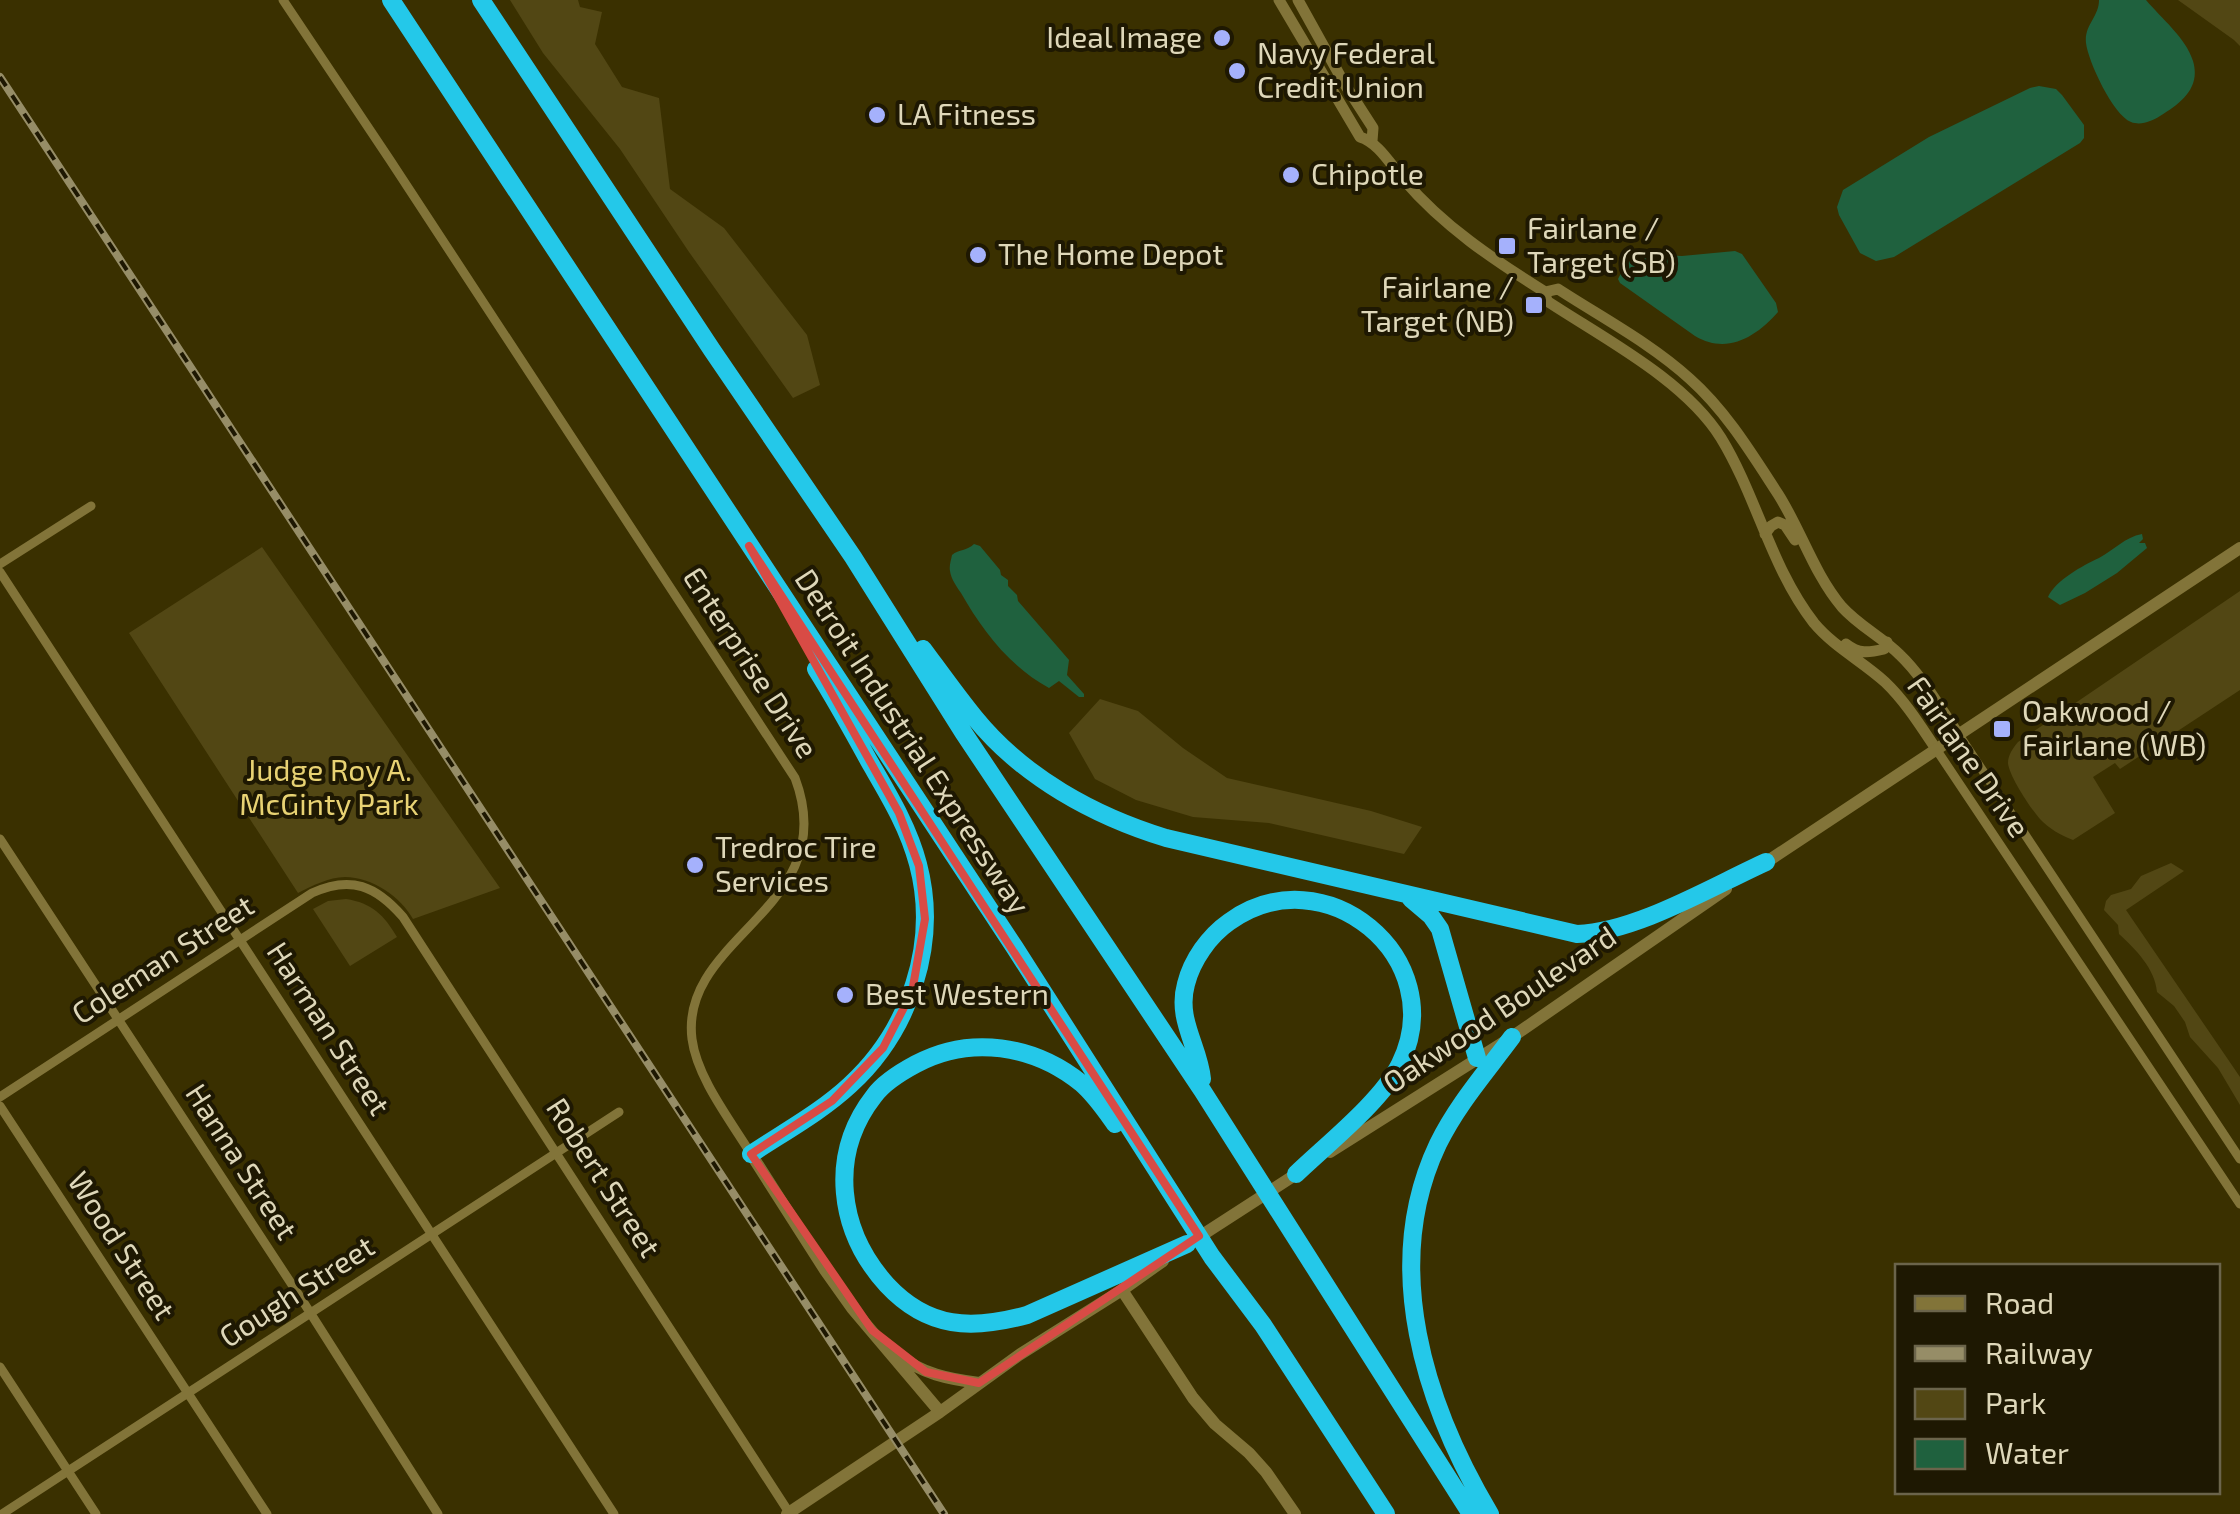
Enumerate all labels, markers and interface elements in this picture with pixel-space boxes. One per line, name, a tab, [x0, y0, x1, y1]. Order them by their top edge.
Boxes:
place label: Ideal Image	[1046, 18, 1202, 54]
marker: Ideal Image	[1211, 27, 1233, 49]
place label: Navy Federal Credit Union	[1257, 34, 1435, 104]
marker: Navy Federal Credit Union	[1226, 60, 1248, 82]
place label: LA Fitness	[897, 95, 1036, 131]
marker: LA Fitness	[866, 104, 888, 126]
place label: Chipotle	[1311, 155, 1424, 191]
marker: Chipotle	[1280, 164, 1302, 186]
place label: Fairlane / Target (SB)	[1527, 209, 1676, 279]
place label: The Home Depot	[998, 235, 1224, 271]
marker: Fairlane / Target (SB)	[1496, 235, 1518, 257]
marker: The Home Depot	[967, 244, 989, 266]
place label: Fairlane / Target (NB)	[1361, 268, 1514, 338]
marker: Fairlane / Target (NB)	[1523, 294, 1545, 316]
street label: Enterprise Drive	[677, 560, 827, 764]
street label: Detroit Industrial Expressway	[789, 562, 1039, 920]
street label: Fairlane Drive	[1901, 668, 2038, 843]
place label: Oakwood / Fairlane (WB)	[2022, 692, 2206, 762]
marker: Oakwood / Fairlane (WB)	[1991, 718, 2013, 740]
park label: Judge Roy A. McGinty Park	[239, 751, 419, 821]
place label: Tredroc Tire Services	[715, 828, 877, 898]
marker: Tredroc Tire Services	[684, 854, 706, 876]
street label: Coleman Street	[64, 886, 260, 1030]
street label: Oakwood Boulevard	[1376, 917, 1622, 1100]
street label: Harman Street	[260, 935, 399, 1121]
place label: Best Western	[865, 975, 1049, 1011]
marker: Best Western	[834, 984, 856, 1006]
street label: Hanna Street	[179, 1077, 306, 1245]
street label: Robert Street	[540, 1091, 669, 1263]
street label: Wood Street	[61, 1164, 184, 1326]
street label: Gough Street	[212, 1227, 380, 1354]
legend	[1895, 1264, 2220, 1494]
text: Road	[1985, 1284, 2054, 1320]
text: Railway	[1985, 1334, 2093, 1370]
text: Park	[1985, 1384, 2046, 1420]
text: Water	[1985, 1434, 2069, 1470]

